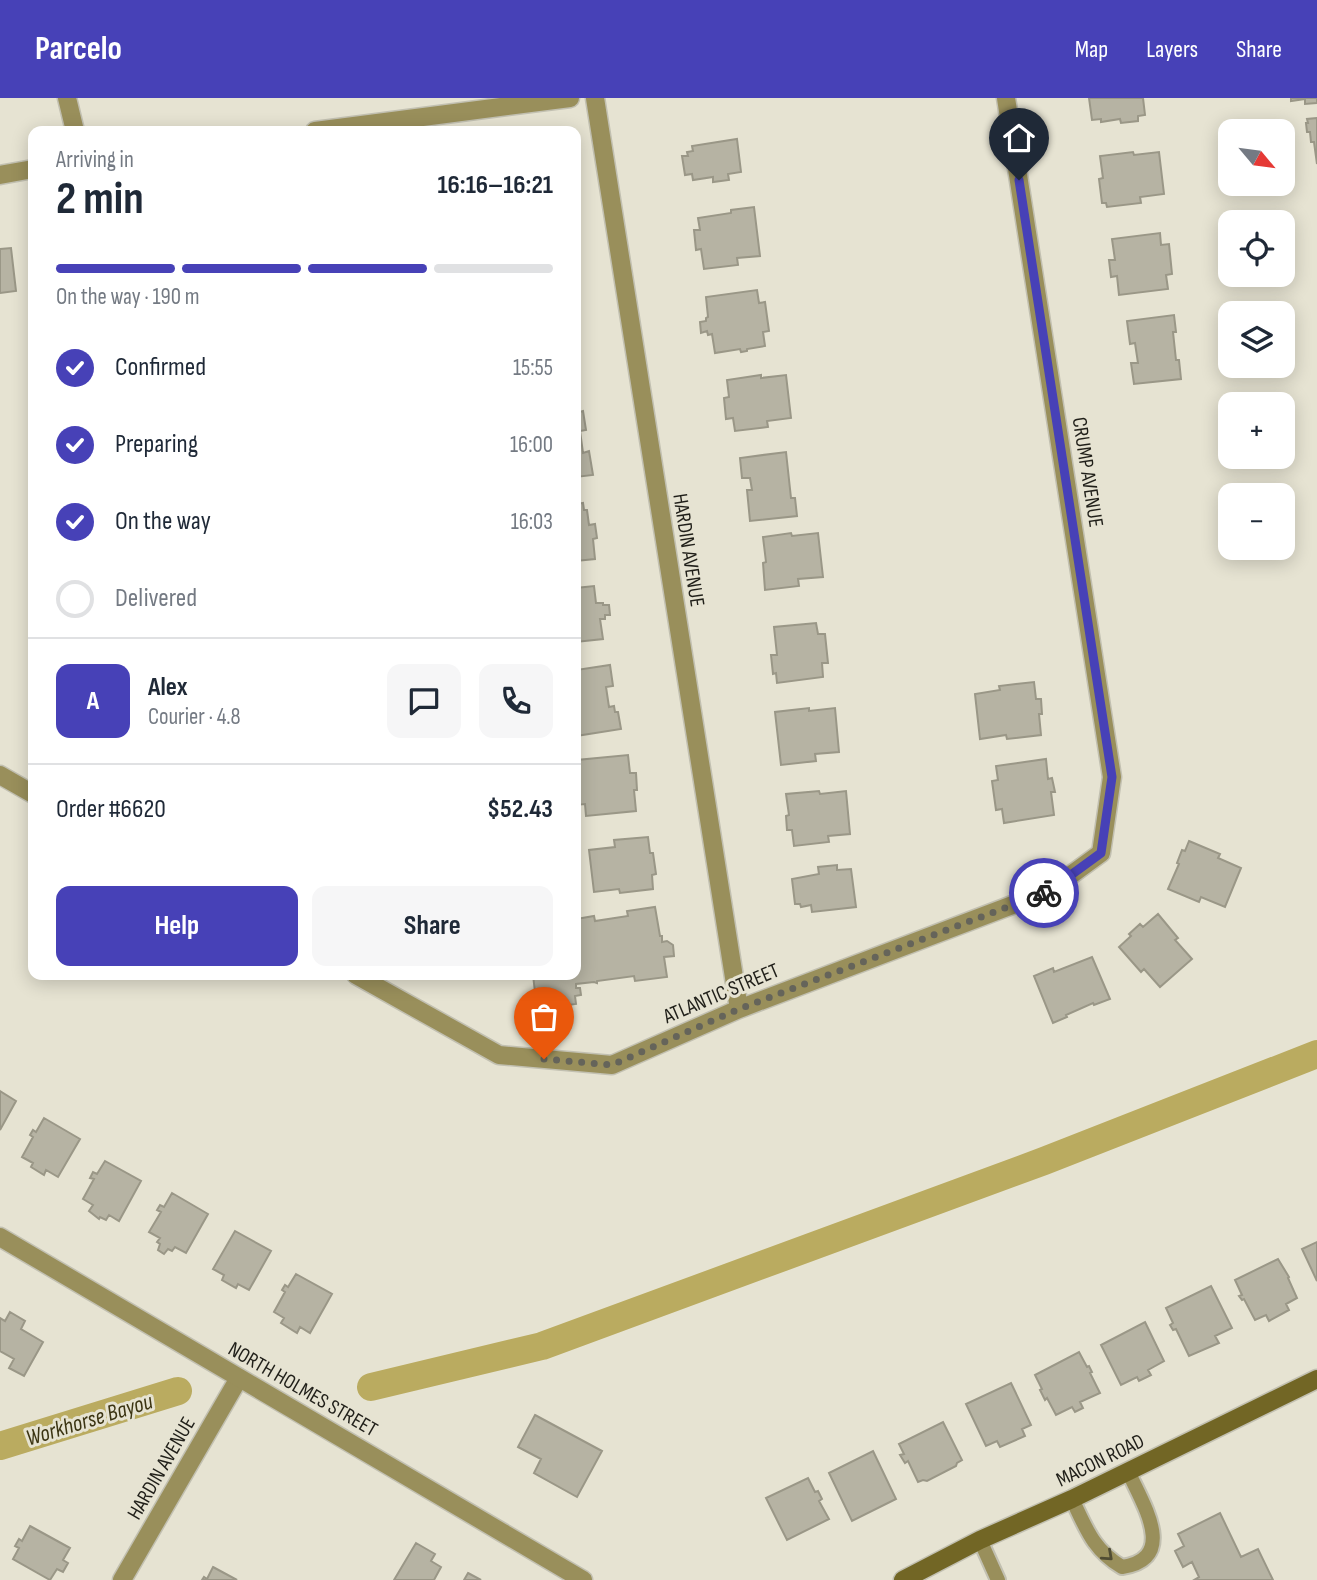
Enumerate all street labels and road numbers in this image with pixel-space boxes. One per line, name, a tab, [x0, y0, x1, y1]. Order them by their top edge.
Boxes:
street label: CRUMP AVENUE	[1066, 415, 1109, 529]
street label: HARDIN AVENUE	[667, 492, 710, 608]
street label: ATLANTIC STREET	[659, 958, 783, 1029]
street label: NORTH HOLMES STREET	[224, 1337, 382, 1443]
street label: HARDIN AVENUE	[122, 1413, 201, 1524]
street label: MACON ROAD	[1052, 1428, 1148, 1492]

